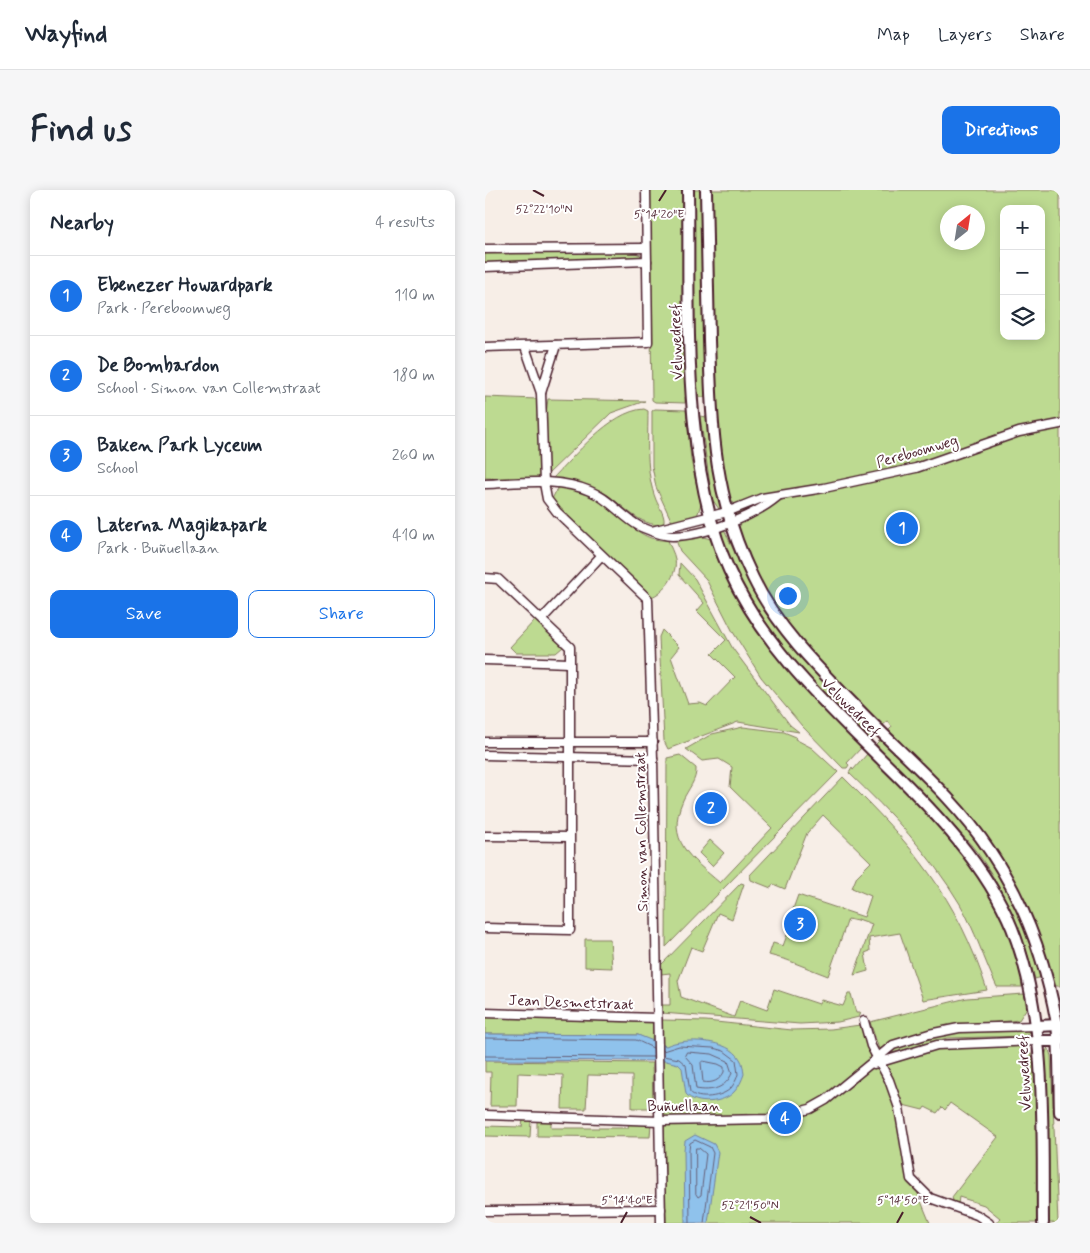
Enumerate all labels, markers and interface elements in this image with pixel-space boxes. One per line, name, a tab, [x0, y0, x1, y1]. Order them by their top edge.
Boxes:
text: Wayfind	[25, 19, 107, 50]
text: Map	[877, 23, 910, 47]
text: Layers	[938, 23, 992, 47]
text: Share	[1020, 23, 1065, 47]
button: Directions	[942, 106, 1060, 154]
text: Find us	[30, 107, 132, 153]
text: 52°22'10"N	[516, 202, 572, 218]
north arrow	[940, 205, 985, 250]
map controls	[1000, 205, 1045, 340]
button: +	[1000, 205, 1045, 250]
text: 5°14'20"E	[634, 207, 684, 223]
text: Nearby	[50, 209, 114, 237]
text: 4 results	[375, 212, 435, 233]
button: −	[1000, 250, 1045, 295]
text: Ebenezer Howardpark	[97, 273, 273, 298]
text: 1	[62, 285, 70, 306]
text: 110 m	[394, 285, 435, 306]
button: layers	[1000, 295, 1045, 340]
text: Park · Pereboomweg	[97, 298, 231, 319]
street label: Veluwedreef	[666, 303, 688, 380]
text: De Bombardon	[97, 353, 219, 378]
text: 2	[62, 365, 70, 386]
text: 180 m	[392, 365, 435, 386]
text: School · Simon van Collemstraat	[97, 378, 321, 399]
street label: Pereboomweg	[874, 431, 961, 474]
text: Baken Park Lyceum	[97, 433, 263, 458]
text: 3	[62, 445, 70, 466]
text: 260 m	[392, 445, 435, 466]
text: School	[97, 458, 138, 479]
pin: 1	[886, 509, 918, 547]
text: Laterna Magikapark	[97, 513, 267, 538]
text: 4	[61, 525, 71, 546]
text: 410 m	[392, 525, 435, 546]
text: Park · Buñuellaan	[97, 538, 220, 559]
your location	[775, 583, 801, 609]
button: Save	[50, 590, 238, 638]
button: Share	[248, 590, 435, 638]
street label: Veluwedreef	[816, 674, 884, 742]
street label: Simon van Collemstraat	[631, 752, 653, 912]
pin: 2	[695, 789, 727, 827]
pin: 3	[784, 905, 816, 943]
street label: Jean Desmetstraat	[508, 991, 634, 1015]
street label: Veluwedreef	[1013, 1034, 1037, 1111]
street label: Buñuellaan	[647, 1097, 721, 1117]
pin: 4	[769, 1099, 801, 1137]
text: 5°14'40"E	[601, 1193, 653, 1209]
text: 5°14'50"E	[877, 1193, 929, 1209]
text: 52°21'50"N	[721, 1198, 779, 1214]

